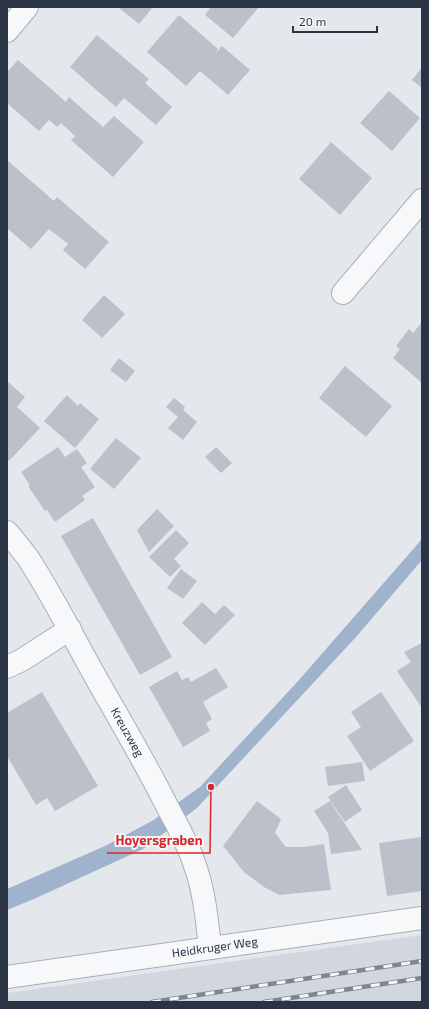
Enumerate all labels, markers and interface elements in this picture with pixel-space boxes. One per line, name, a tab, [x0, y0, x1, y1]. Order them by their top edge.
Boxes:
scale bar	[293, 8, 377, 34]
text: 20 m	[299, 14, 326, 28]
street label: Kreuzweg	[109, 705, 148, 759]
callout: Hoyersgraben	[107, 828, 210, 853]
text: Hoyersgraben	[116, 832, 203, 848]
street label: Heidkruger Weg	[171, 933, 259, 959]

